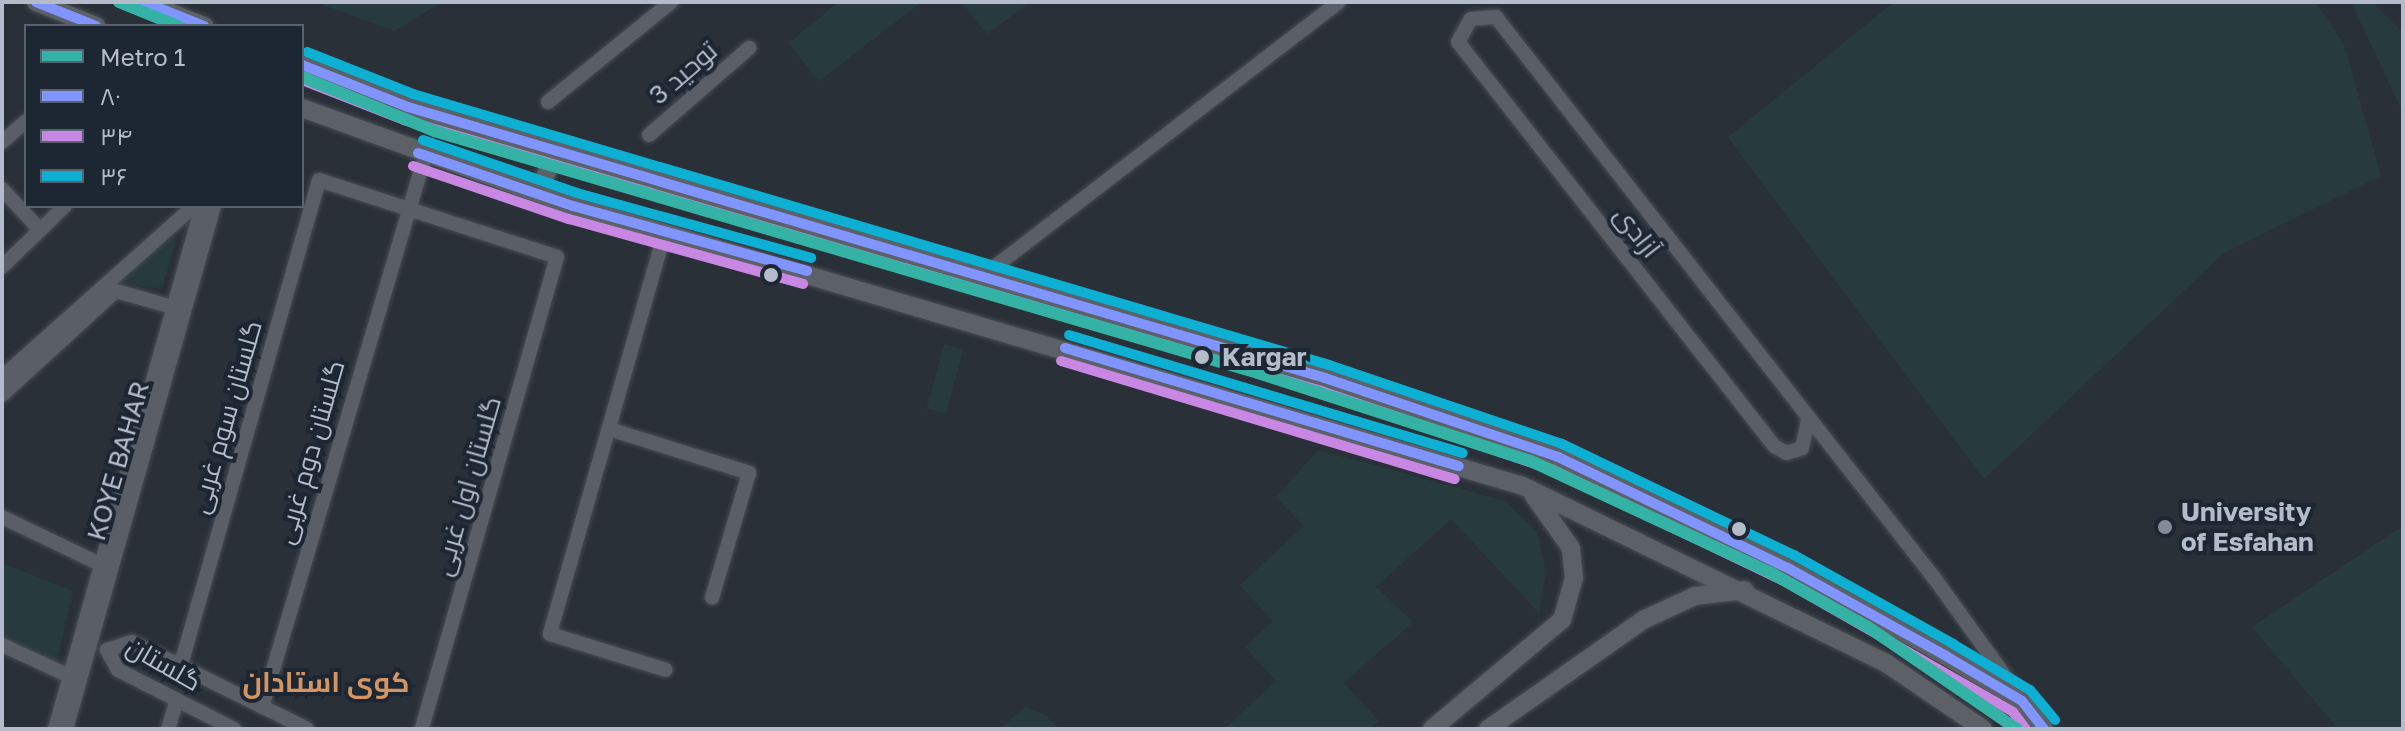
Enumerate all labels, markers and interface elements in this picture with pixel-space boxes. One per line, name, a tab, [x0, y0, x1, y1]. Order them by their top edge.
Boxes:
legend	[24, 24, 304, 208]
street label: توحید 3	[643, 35, 723, 111]
text: Metro 1	[100, 42, 185, 71]
text: ۸۰	[100, 81, 121, 110]
text: ۳۴	[100, 121, 132, 150]
text: ۳۶	[100, 161, 128, 190]
street label: آزادی	[1607, 200, 1667, 264]
unlabelled marker	[763, 267, 779, 283]
street label: گلستان سوم غربی	[184, 317, 268, 517]
place label: Kargar	[1222, 341, 1307, 373]
marker: Kargar	[1189, 344, 1215, 370]
street label: گلستان دوم غربی	[269, 357, 351, 547]
street label: KOYE BAHAR	[80, 378, 156, 544]
street label: گلستان اول غربی	[426, 393, 508, 579]
place label: University of Esfahan	[2181, 496, 2314, 558]
marker: University of Esfahan	[2156, 518, 2174, 536]
unlabelled marker	[1731, 521, 1747, 537]
street label: گلستان	[121, 630, 207, 698]
district label: کوی استادان	[243, 665, 409, 699]

